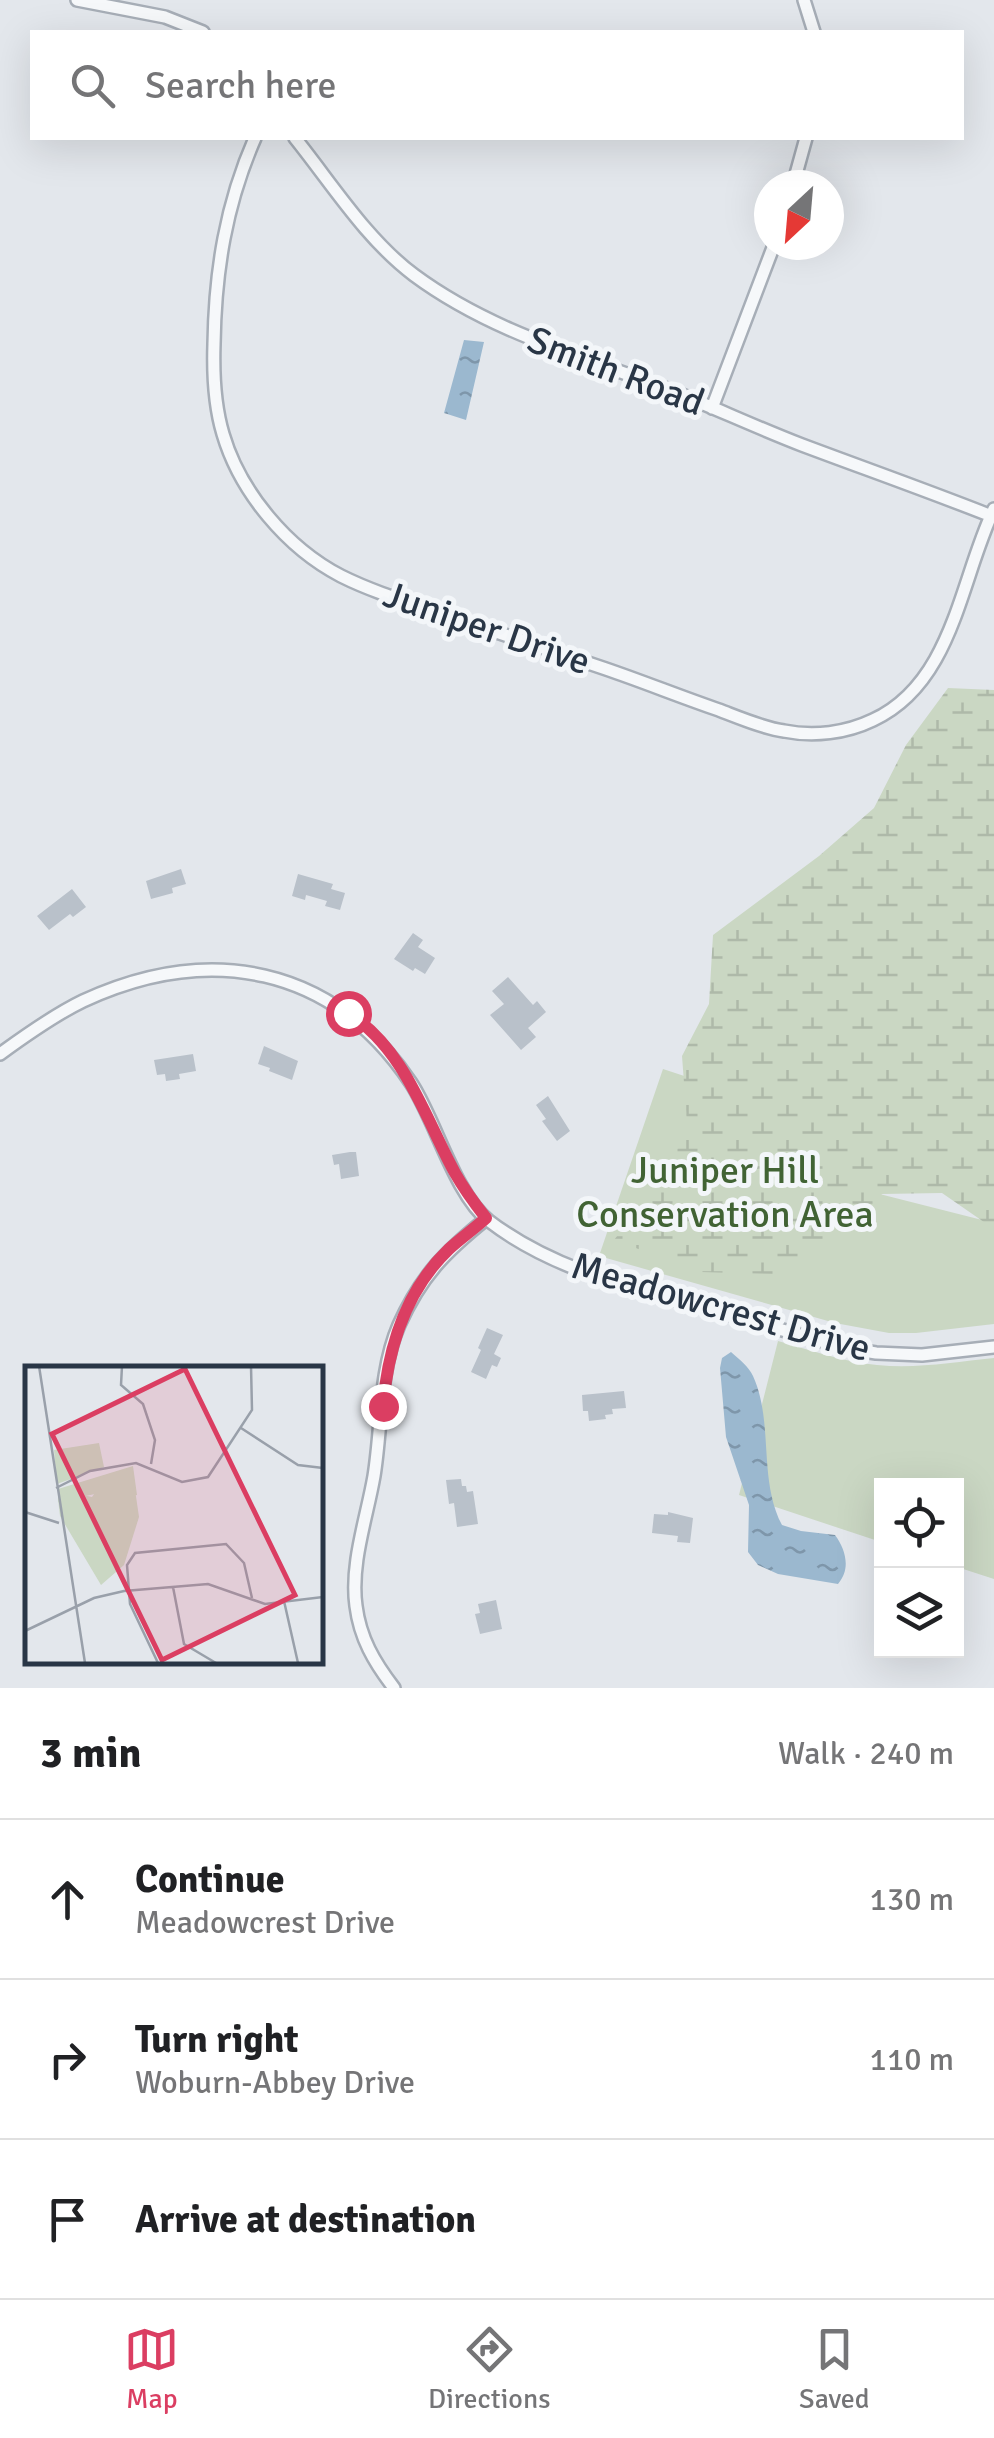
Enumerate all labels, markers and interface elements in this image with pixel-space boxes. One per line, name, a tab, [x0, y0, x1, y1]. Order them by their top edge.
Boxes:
search box	[30, 30, 964, 140]
icon: search	[65, 58, 120, 113]
text: Search here	[145, 62, 337, 109]
north arrow	[754, 170, 844, 260]
street label: Smith Road	[521, 316, 711, 426]
street label: Juniper Drive	[378, 571, 596, 685]
route start	[326, 991, 372, 1037]
park label: Juniper Hill Conservation Area	[576, 1147, 874, 1238]
street label: Meadowcrest Drive	[566, 1242, 876, 1372]
inset map	[25, 1366, 322, 1663]
route end	[361, 1384, 407, 1430]
map controls	[874, 1478, 964, 1658]
button: locate	[874, 1478, 964, 1568]
button: layers	[874, 1568, 964, 1658]
text: 3 min	[40, 1728, 141, 1779]
text: Walk · 240 m	[778, 1734, 954, 1773]
text: Continue	[135, 1856, 285, 1903]
icon: ahead	[40, 1872, 95, 1927]
text: 130 m	[870, 1880, 954, 1919]
text: Meadowcrest Drive	[135, 1903, 395, 1942]
text: Turn right	[135, 2016, 299, 2063]
icon: right	[40, 2032, 95, 2087]
text: 110 m	[870, 2040, 954, 2079]
text: Woburn-Abbey Drive	[135, 2063, 415, 2102]
icon: arrive	[40, 2192, 95, 2247]
text: Arrive at destination	[135, 2196, 476, 2243]
tab: Map	[124, 2322, 179, 2416]
tab: Directions	[428, 2322, 550, 2416]
tab: Saved	[799, 2322, 870, 2416]

